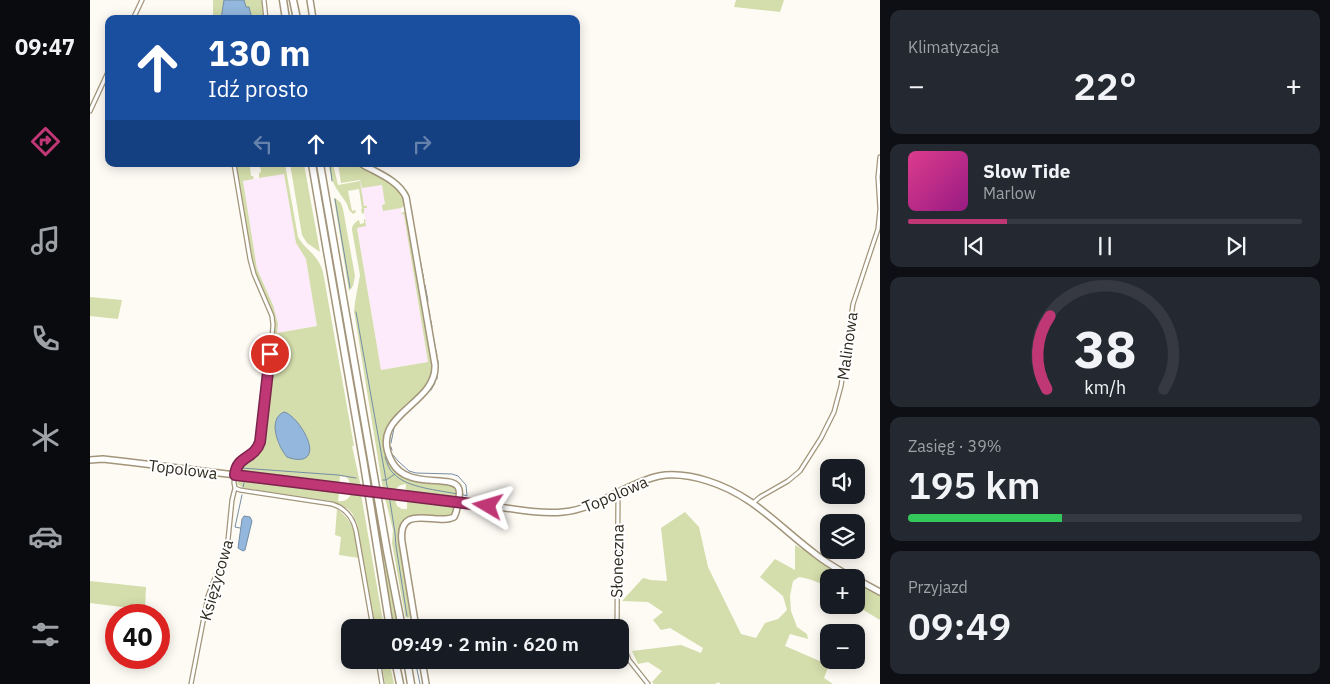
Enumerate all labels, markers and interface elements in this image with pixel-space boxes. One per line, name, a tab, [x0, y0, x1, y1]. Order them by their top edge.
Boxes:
text: 130 m	[208, 30, 311, 76]
text: 09:47	[15, 32, 75, 61]
icon: ahead	[125, 35, 190, 100]
text: Klimatyzacja	[908, 37, 999, 57]
text: 22°	[1073, 61, 1137, 110]
text: −	[908, 67, 925, 104]
text: +	[1285, 67, 1302, 104]
text: Idź prosto	[208, 74, 308, 103]
icon: directions	[28, 124, 63, 159]
icon: left	[249, 130, 277, 158]
icon: ahead	[302, 130, 330, 158]
icon: ahead	[355, 130, 383, 158]
icon: right	[408, 130, 436, 158]
text: Slow Tide	[983, 159, 1070, 183]
text: Marlow	[983, 183, 1036, 203]
icon: music	[28, 223, 63, 258]
icon: previous	[960, 232, 988, 260]
icon: pause	[1091, 232, 1119, 260]
icon: next	[1222, 232, 1250, 260]
street label: Malinowa	[832, 310, 862, 381]
text: 38	[1074, 315, 1136, 382]
icon: phone	[28, 321, 63, 356]
pin	[249, 333, 291, 375]
icon: arrive	[256, 340, 284, 368]
text: km/h	[1084, 376, 1126, 399]
icon: climate	[28, 420, 63, 455]
text: Zasięg · 39%	[908, 436, 1002, 456]
street label: Topolowa	[147, 455, 219, 483]
map controls	[820, 459, 865, 669]
button: sound	[820, 459, 865, 504]
text: 195 km	[908, 460, 1040, 509]
street label: Topolowa	[579, 471, 651, 517]
position arrow	[461, 479, 513, 531]
button: layers	[820, 514, 865, 559]
icon: car	[28, 519, 63, 554]
street label: Słoneczna	[606, 524, 628, 598]
street label: Księżycowa	[195, 537, 237, 623]
button: +	[820, 569, 865, 614]
text: Przyjazd	[908, 577, 968, 597]
text: 09:49	[908, 601, 1011, 650]
speed limit sign: 40	[105, 604, 170, 669]
icon: filters	[28, 617, 63, 652]
button: −	[820, 624, 865, 669]
text: 09:49 · 2 min · 620 m	[391, 632, 579, 656]

